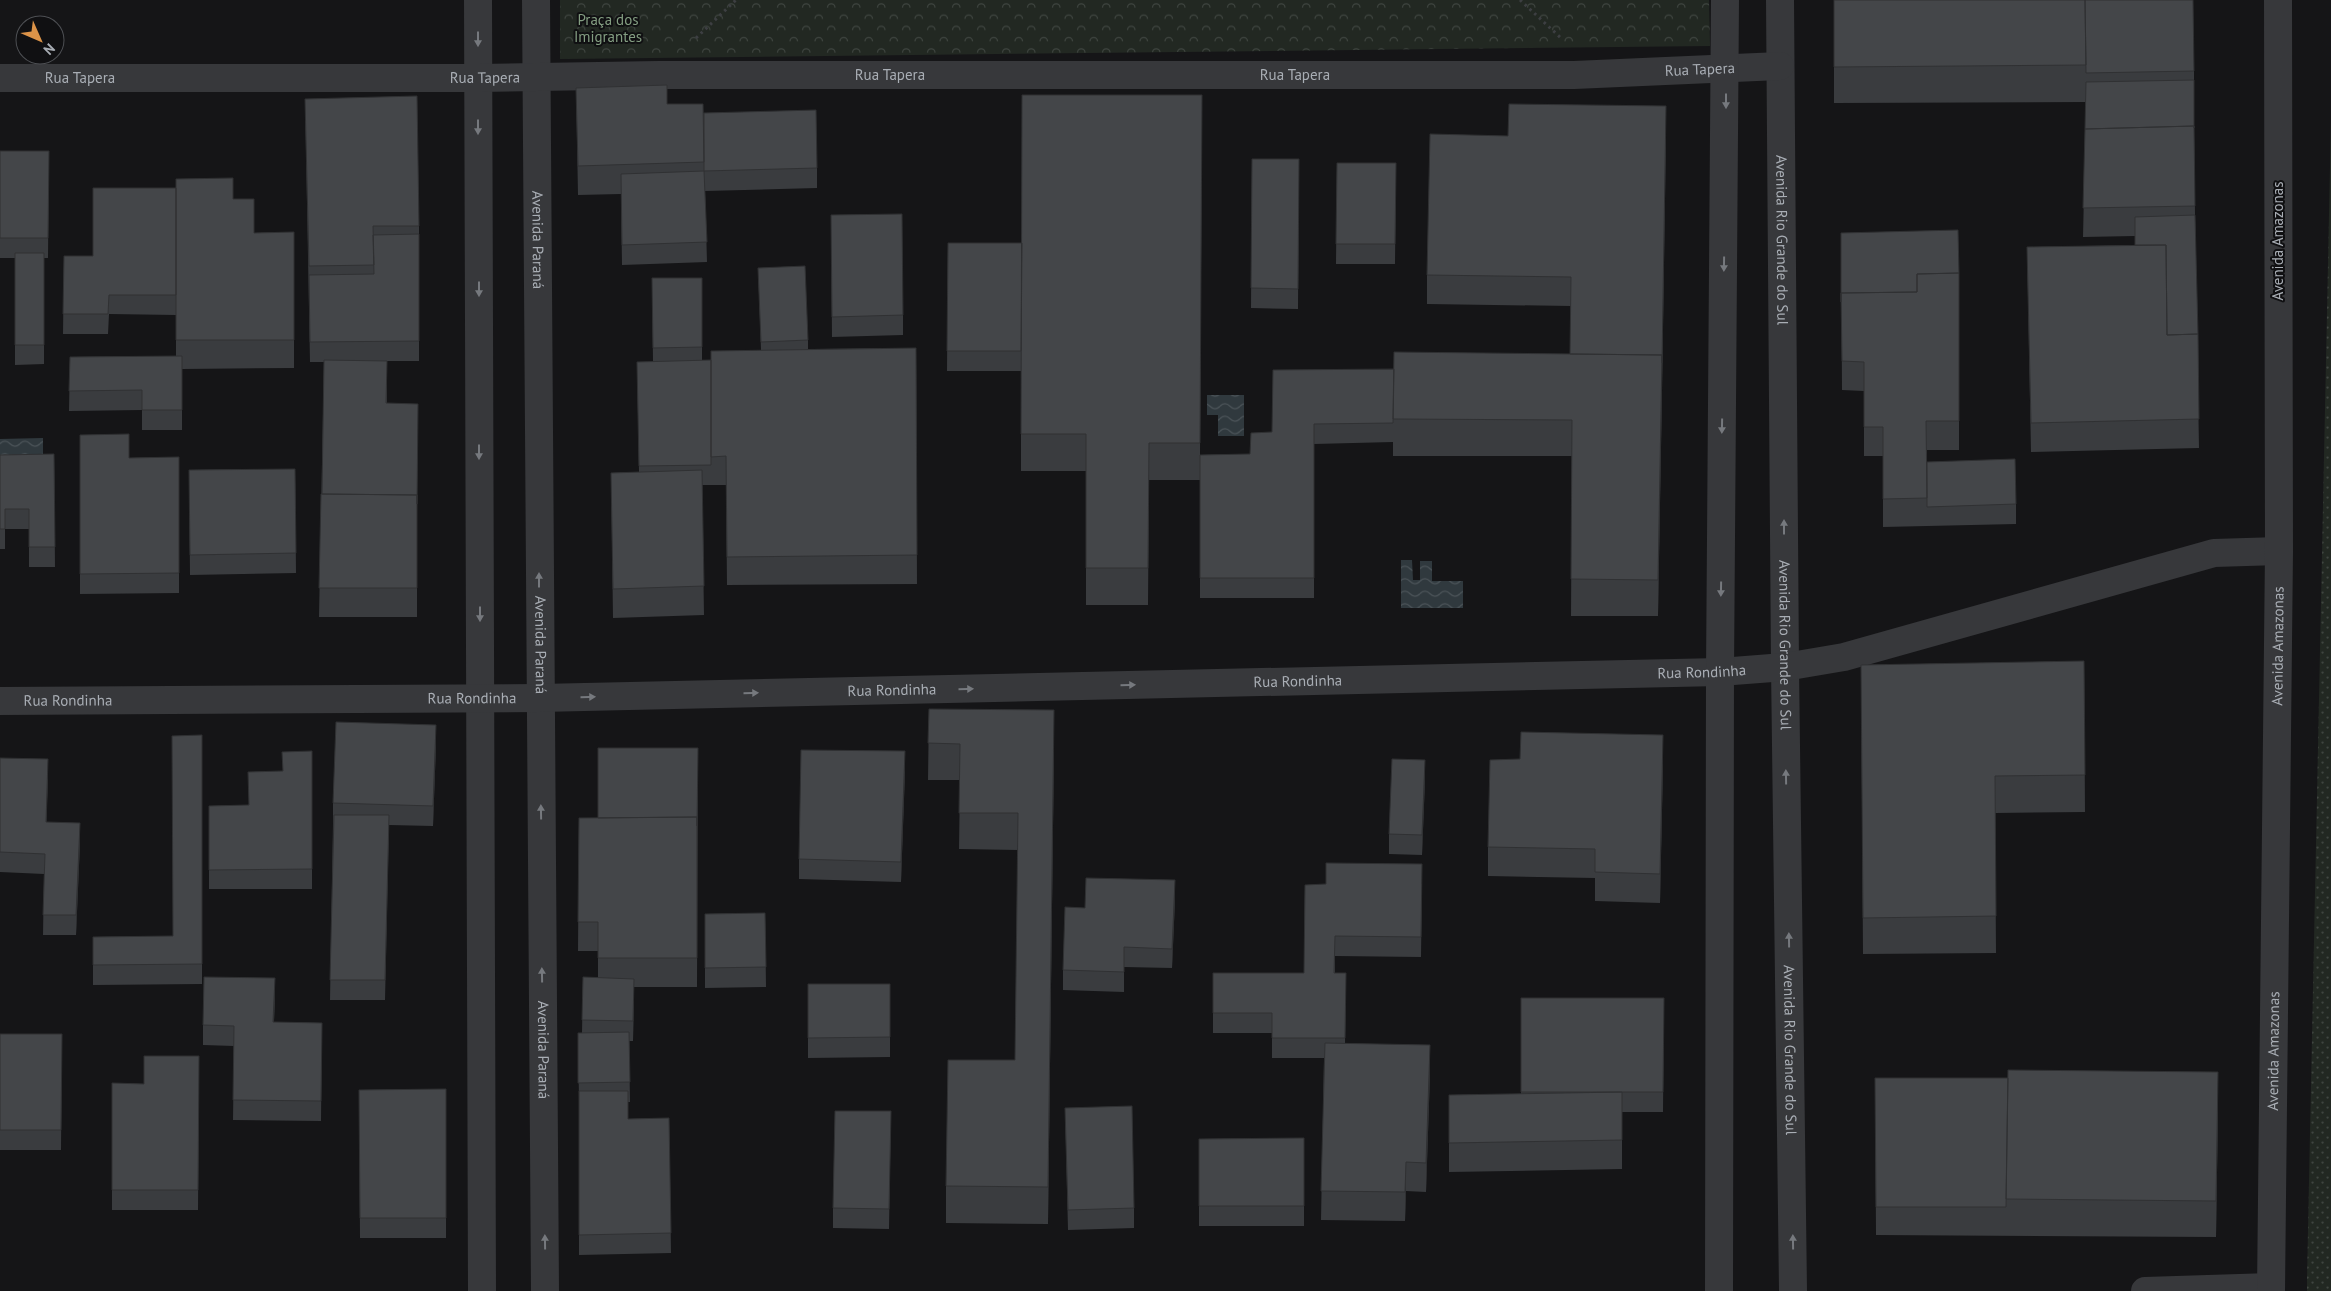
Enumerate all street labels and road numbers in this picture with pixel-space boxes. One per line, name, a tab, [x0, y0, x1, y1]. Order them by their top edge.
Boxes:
street label: Rua Tapera	[1664, 58, 1735, 80]
street label: Rua Tapera	[855, 65, 925, 84]
street label: Rua Tapera	[1260, 65, 1330, 84]
street label: Rua Tapera	[450, 67, 520, 87]
street label: Rua Tapera	[45, 68, 115, 87]
street label: Avenida Rio Grande do Sul	[1772, 155, 1792, 326]
street label: Avenida Amazonas	[2268, 181, 2287, 301]
street label: Avenida Paraná	[528, 191, 548, 289]
street label: Avenida Rio Grande do Sul	[1775, 560, 1796, 731]
street label: Avenida Amazonas	[2267, 586, 2288, 706]
street label: Avenida Paraná	[531, 596, 551, 694]
street label: Rua Rondinha	[1657, 660, 1747, 682]
street label: Rua Rondinha	[1253, 670, 1342, 691]
street label: Rua Rondinha	[847, 679, 937, 700]
street label: Rua Rondinha	[428, 688, 516, 708]
street label: Rua Rondinha	[24, 690, 112, 710]
street label: Avenida Rio Grande do Sul	[1780, 965, 1801, 1136]
street label: Avenida Amazonas	[2263, 991, 2283, 1111]
street label: Avenida Paraná	[534, 1001, 554, 1099]

